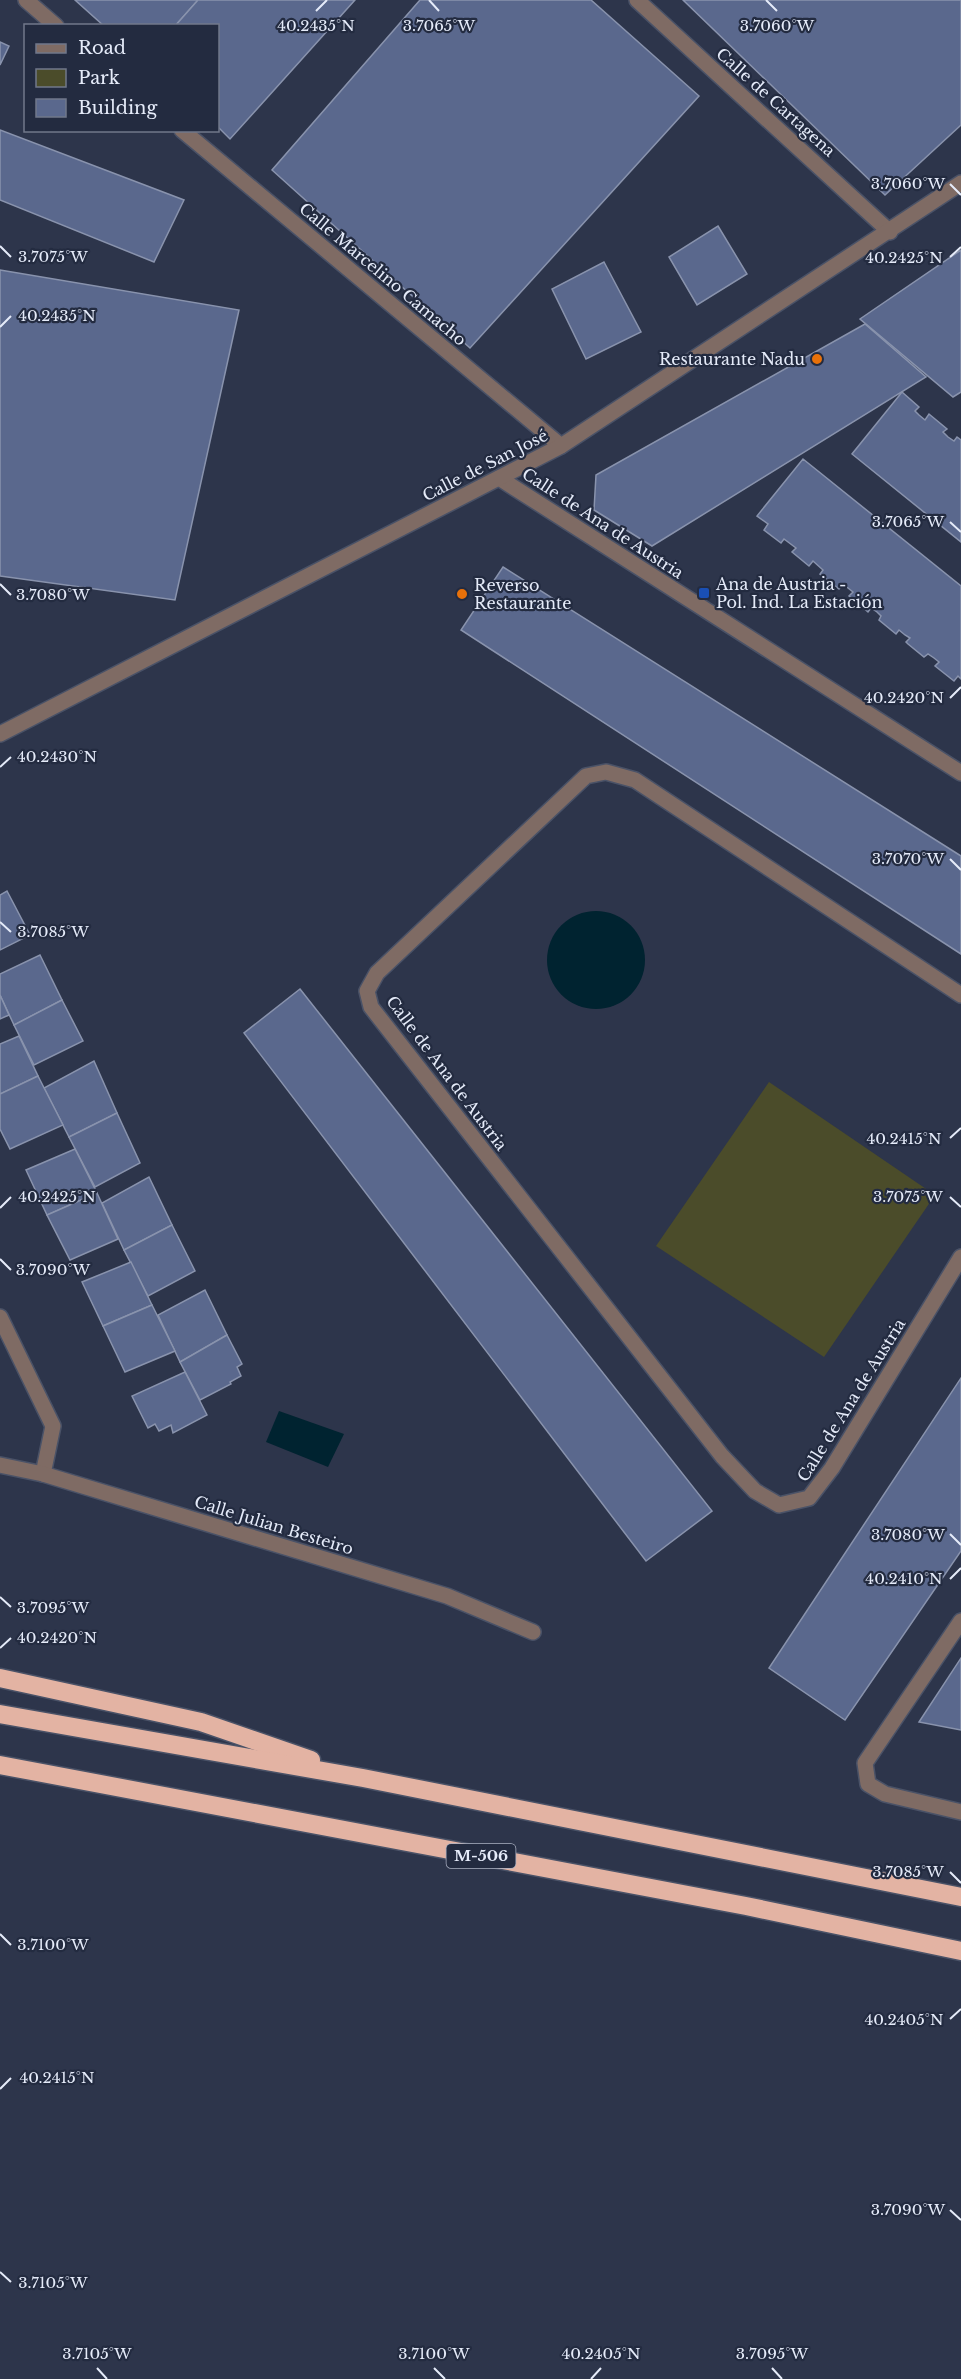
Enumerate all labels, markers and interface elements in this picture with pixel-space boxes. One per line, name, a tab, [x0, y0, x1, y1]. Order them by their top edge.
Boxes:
text: 40.2435°N	[277, 16, 355, 35]
text: 3.7065°W	[403, 16, 475, 35]
text: 3.7060°W	[740, 16, 815, 35]
legend	[24, 24, 219, 132]
text: Road	[78, 37, 126, 59]
street label: Calle de Cartagena	[712, 43, 840, 161]
text: Park	[78, 67, 120, 89]
text: Building	[78, 97, 157, 119]
text: 3.7060°W	[871, 174, 946, 193]
street label: Calle Marcelino Camacho	[295, 198, 471, 350]
text: 3.7075°W	[18, 247, 88, 266]
text: 40.2425°N	[865, 248, 943, 267]
text: 40.2435°N	[18, 306, 96, 325]
place label: Restaurante Nadu	[659, 349, 805, 369]
marker: Restaurante Nadu	[810, 352, 824, 366]
street label: Calle de San José	[419, 425, 551, 505]
street label: Calle de Ana de Austria	[519, 463, 688, 583]
text: 3.7065°W	[872, 512, 944, 531]
place label: Ana de Austria - Pol. Ind. La Estación	[715, 574, 883, 612]
place label: Reverso Restaurante	[474, 575, 571, 613]
text: 3.7080°W	[16, 585, 90, 604]
marker: Ana de Austria - Pol. Ind. La Estación	[697, 586, 711, 600]
marker: Reverso Restaurante	[455, 587, 469, 601]
text: 40.2420°N	[864, 688, 944, 707]
text: 40.2430°N	[17, 747, 97, 766]
text: 3.7070°W	[872, 849, 945, 868]
text: 3.7085°W	[17, 922, 89, 941]
street label: Calle de Ana de Austria	[382, 992, 512, 1154]
text: 40.2415°N	[866, 1129, 942, 1148]
text: 40.2425°N	[18, 1187, 96, 1206]
text: 3.7075°W	[873, 1187, 943, 1206]
text: 3.7090°W	[16, 1260, 91, 1279]
street label: Calle de Ana de Austria	[793, 1315, 909, 1485]
street label: Calle Julian Besteiro	[192, 1491, 356, 1559]
text: 3.7080°W	[871, 1525, 945, 1544]
text: 40.2410°N	[865, 1569, 943, 1588]
text: 3.7095°W	[17, 1598, 89, 1617]
text: 40.2420°N	[17, 1628, 97, 1647]
road number: M-506	[446, 1844, 516, 1868]
text: 3.7085°W	[872, 1862, 944, 1881]
text: 3.7100°W	[17, 1935, 89, 1954]
text: 40.2405°N	[864, 2010, 944, 2029]
text: 40.2415°N	[19, 2068, 95, 2087]
text: 3.7090°W	[871, 2200, 946, 2219]
text: 3.7105°W	[18, 2273, 88, 2292]
text: 3.7105°W	[62, 2344, 132, 2363]
text: 3.7100°W	[398, 2344, 470, 2363]
text: 40.2405°N	[561, 2344, 641, 2363]
text: 3.7095°W	[736, 2344, 808, 2363]

